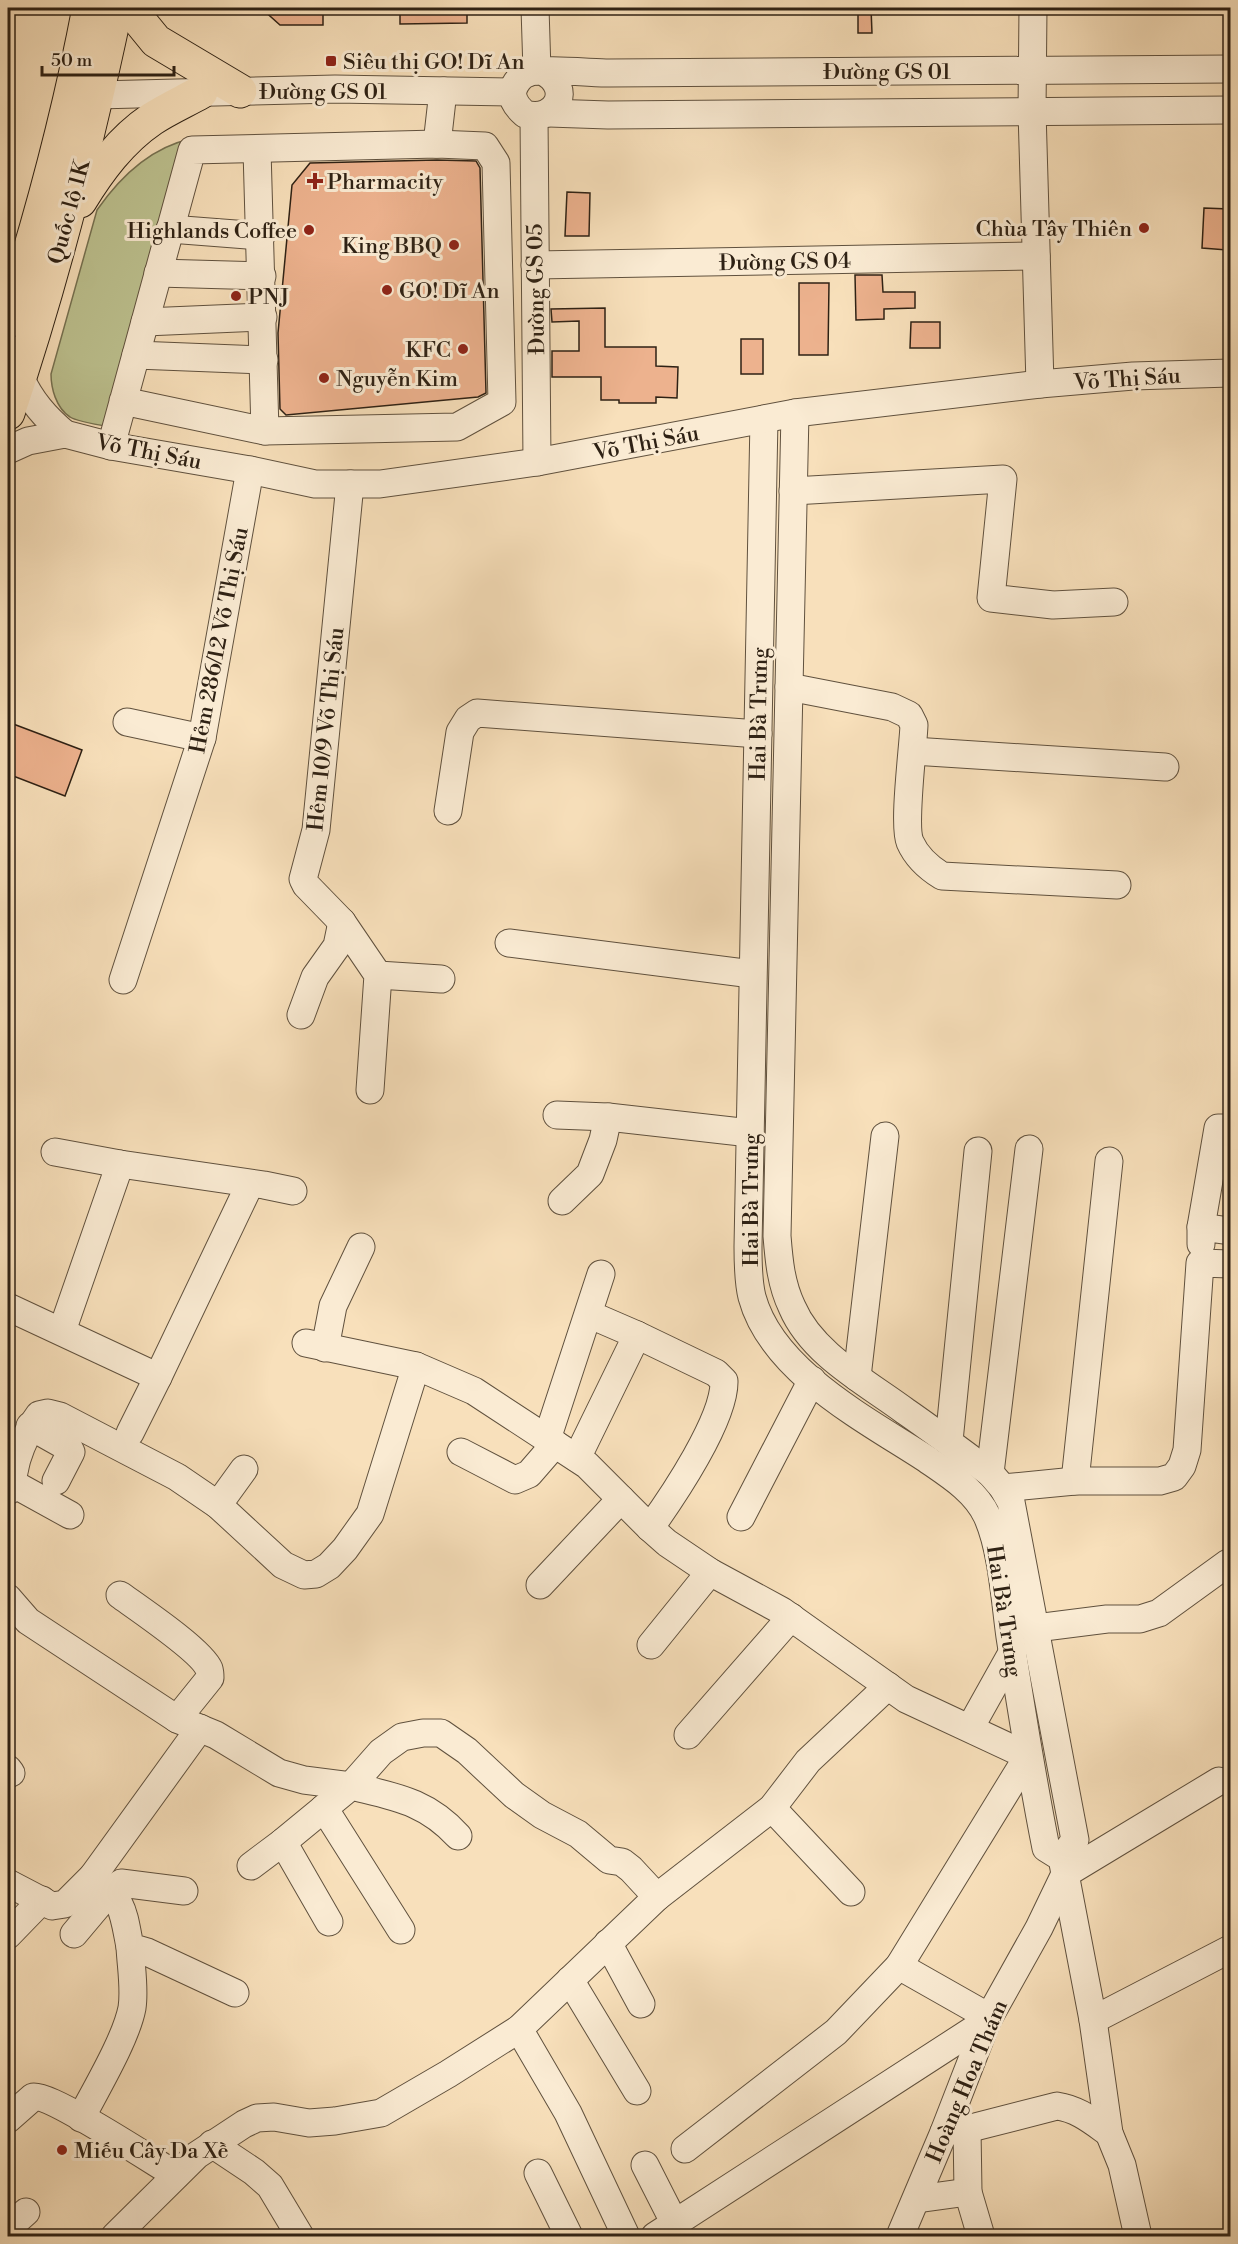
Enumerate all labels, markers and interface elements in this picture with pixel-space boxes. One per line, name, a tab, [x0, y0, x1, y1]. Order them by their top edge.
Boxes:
scale bar	[42, 39, 174, 77]
text: 50 m	[51, 49, 93, 72]
place label: Siêu thị GO! Dĩ An	[343, 49, 525, 76]
marker: Siêu thị GO! Dĩ An	[324, 54, 338, 68]
street label: Đường GS 01	[823, 59, 951, 86]
street label: Đường GS 01	[259, 79, 387, 106]
street label: Quốc lộ 1K	[43, 155, 97, 267]
place label: Pharmacity	[327, 169, 444, 196]
marker: Pharmacity	[308, 174, 322, 188]
place label: Chùa Tây Thiên	[976, 216, 1132, 243]
place label: Highlands Coffee	[127, 218, 297, 245]
marker: Chùa Tây Thiên	[1137, 221, 1151, 235]
marker: Highlands Coffee	[302, 223, 316, 237]
street label: Đường GS 05	[522, 223, 551, 355]
place label: King BBQ	[342, 233, 442, 260]
marker: King BBQ	[447, 238, 461, 252]
street label: Đường GS 04	[719, 248, 851, 277]
place label: GO! Dĩ An	[399, 278, 500, 305]
marker: GO! Dĩ An	[380, 283, 394, 297]
place label: PNJ	[248, 284, 290, 311]
marker: PNJ	[229, 289, 243, 303]
place label: KFC	[405, 337, 451, 364]
marker: KFC	[456, 342, 470, 356]
street label: Võ Thị Sáu	[1072, 362, 1182, 397]
place label: Nguyễn Kim	[336, 366, 458, 393]
marker: Nguyễn Kim	[317, 371, 331, 385]
street label: Võ Thị Sáu	[590, 420, 702, 467]
street label: Võ Thị Sáu	[93, 429, 204, 476]
street label: Hẻm 286/12 Võ Thị Sáu	[184, 524, 255, 756]
street label: Hẻm 10/9 Võ Thị Sáu	[302, 625, 351, 832]
street label: Hai Bà Trưng	[745, 647, 774, 781]
street label: Hai Bà Trưng	[738, 1133, 765, 1267]
street label: Hai Bà Trưng	[980, 1543, 1027, 1680]
street label: Hoàng Hoa Thám	[921, 1996, 1014, 2167]
place label: Miếu Cây Da Xề	[74, 2138, 229, 2165]
marker: Miếu Cây Da Xề	[55, 2143, 69, 2157]

